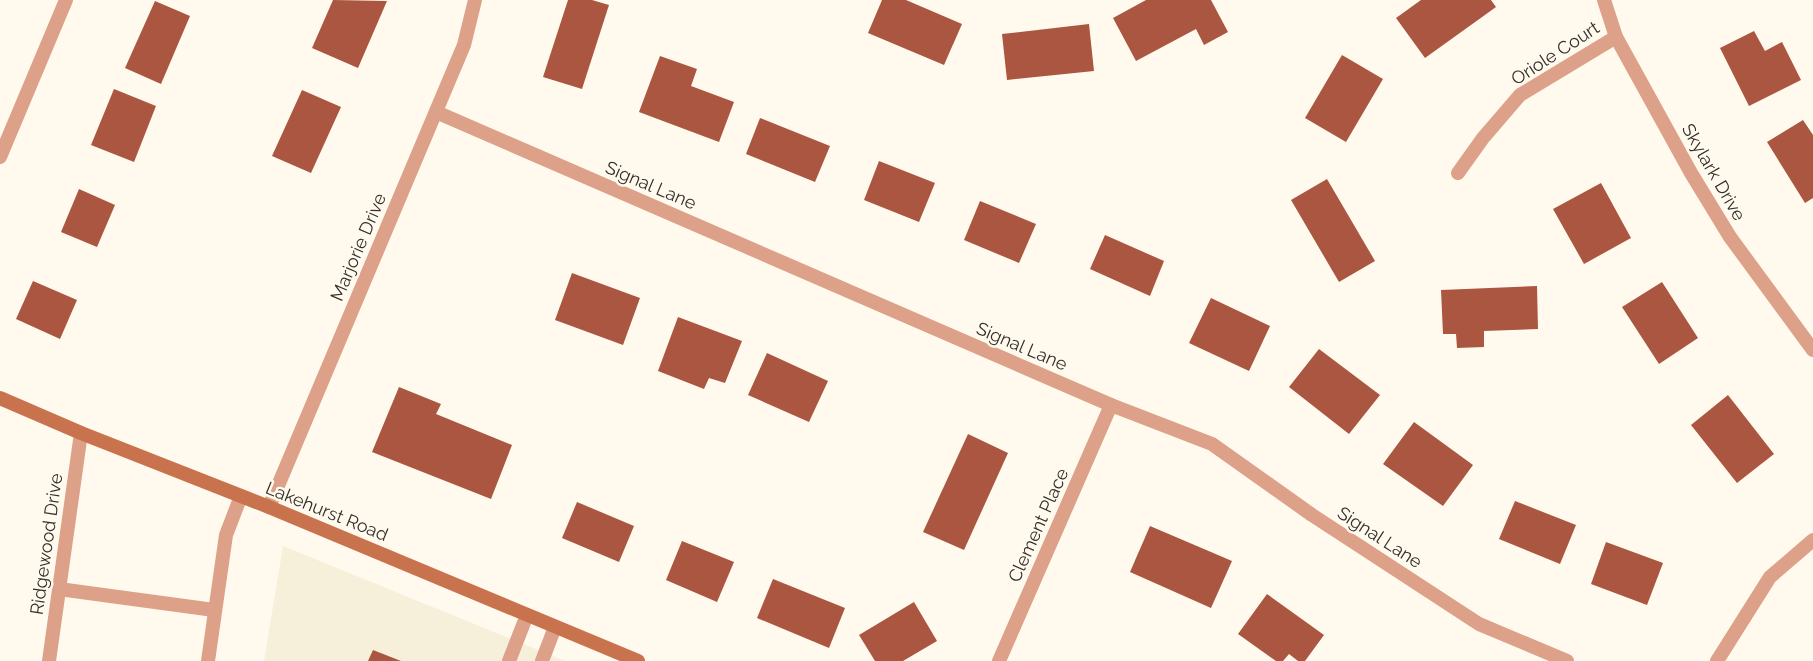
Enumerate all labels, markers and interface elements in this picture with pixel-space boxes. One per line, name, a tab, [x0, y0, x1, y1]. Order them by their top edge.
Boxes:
street label: Oriole Court	[1507, 17, 1603, 89]
street label: Skylark Drive	[1678, 120, 1750, 225]
street label: Signal Lane	[602, 156, 700, 214]
street label: Marjorie Drive	[326, 190, 390, 304]
street label: Signal Lane	[973, 317, 1071, 375]
street label: Clement Place	[1004, 465, 1073, 585]
street label: Ridgewood Drive	[26, 471, 66, 616]
street label: Lakehurst Road	[263, 477, 391, 545]
street label: Signal Lane	[1334, 502, 1427, 572]

